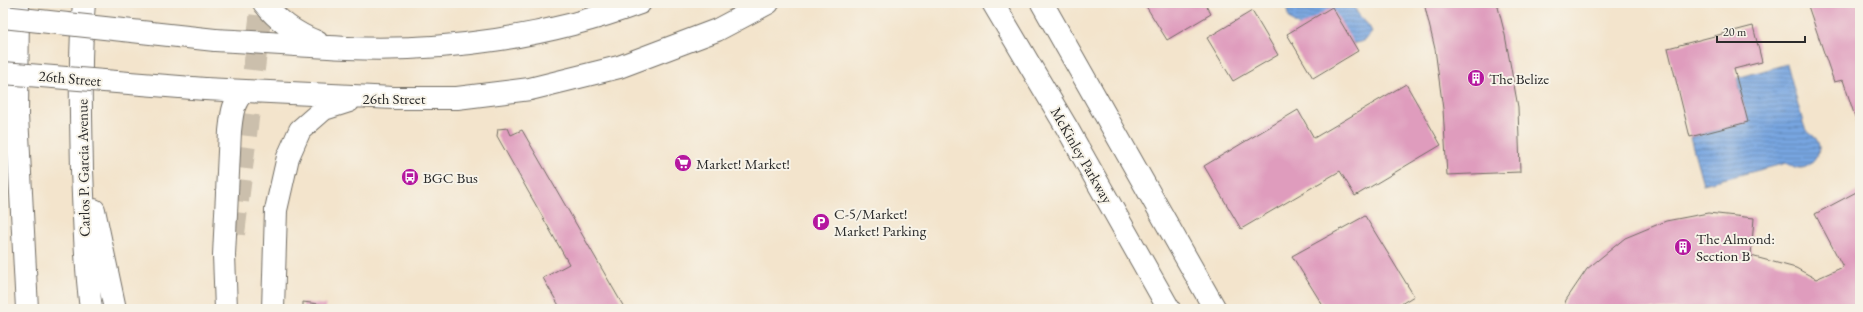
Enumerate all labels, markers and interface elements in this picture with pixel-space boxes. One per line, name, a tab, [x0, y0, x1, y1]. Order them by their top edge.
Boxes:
scale bar	[1717, 18, 1805, 44]
text: 20 m	[1723, 24, 1747, 40]
street label: 26th Street	[38, 66, 102, 90]
building icon: The Belize	[1466, 68, 1486, 88]
place label: The Belize	[1489, 69, 1549, 88]
street label: 26th Street	[363, 89, 426, 108]
street label: Carlos P. Garcia Avenue	[72, 99, 94, 237]
street label: McKinley Parkway	[1047, 103, 1117, 207]
supermarket icon: Market! Market!	[673, 153, 693, 173]
place label: Market! Market!	[696, 154, 790, 173]
bus stop icon: BGC Bus	[400, 167, 420, 187]
place label: BGC Bus	[423, 168, 478, 187]
place label: C-5/Market! Market! Parking	[834, 204, 927, 240]
parking icon: C-5/Market! Market! Parking	[811, 212, 831, 232]
place label: The Almond: Section B	[1696, 229, 1775, 265]
building icon: The Almond: Section B	[1673, 237, 1693, 257]

